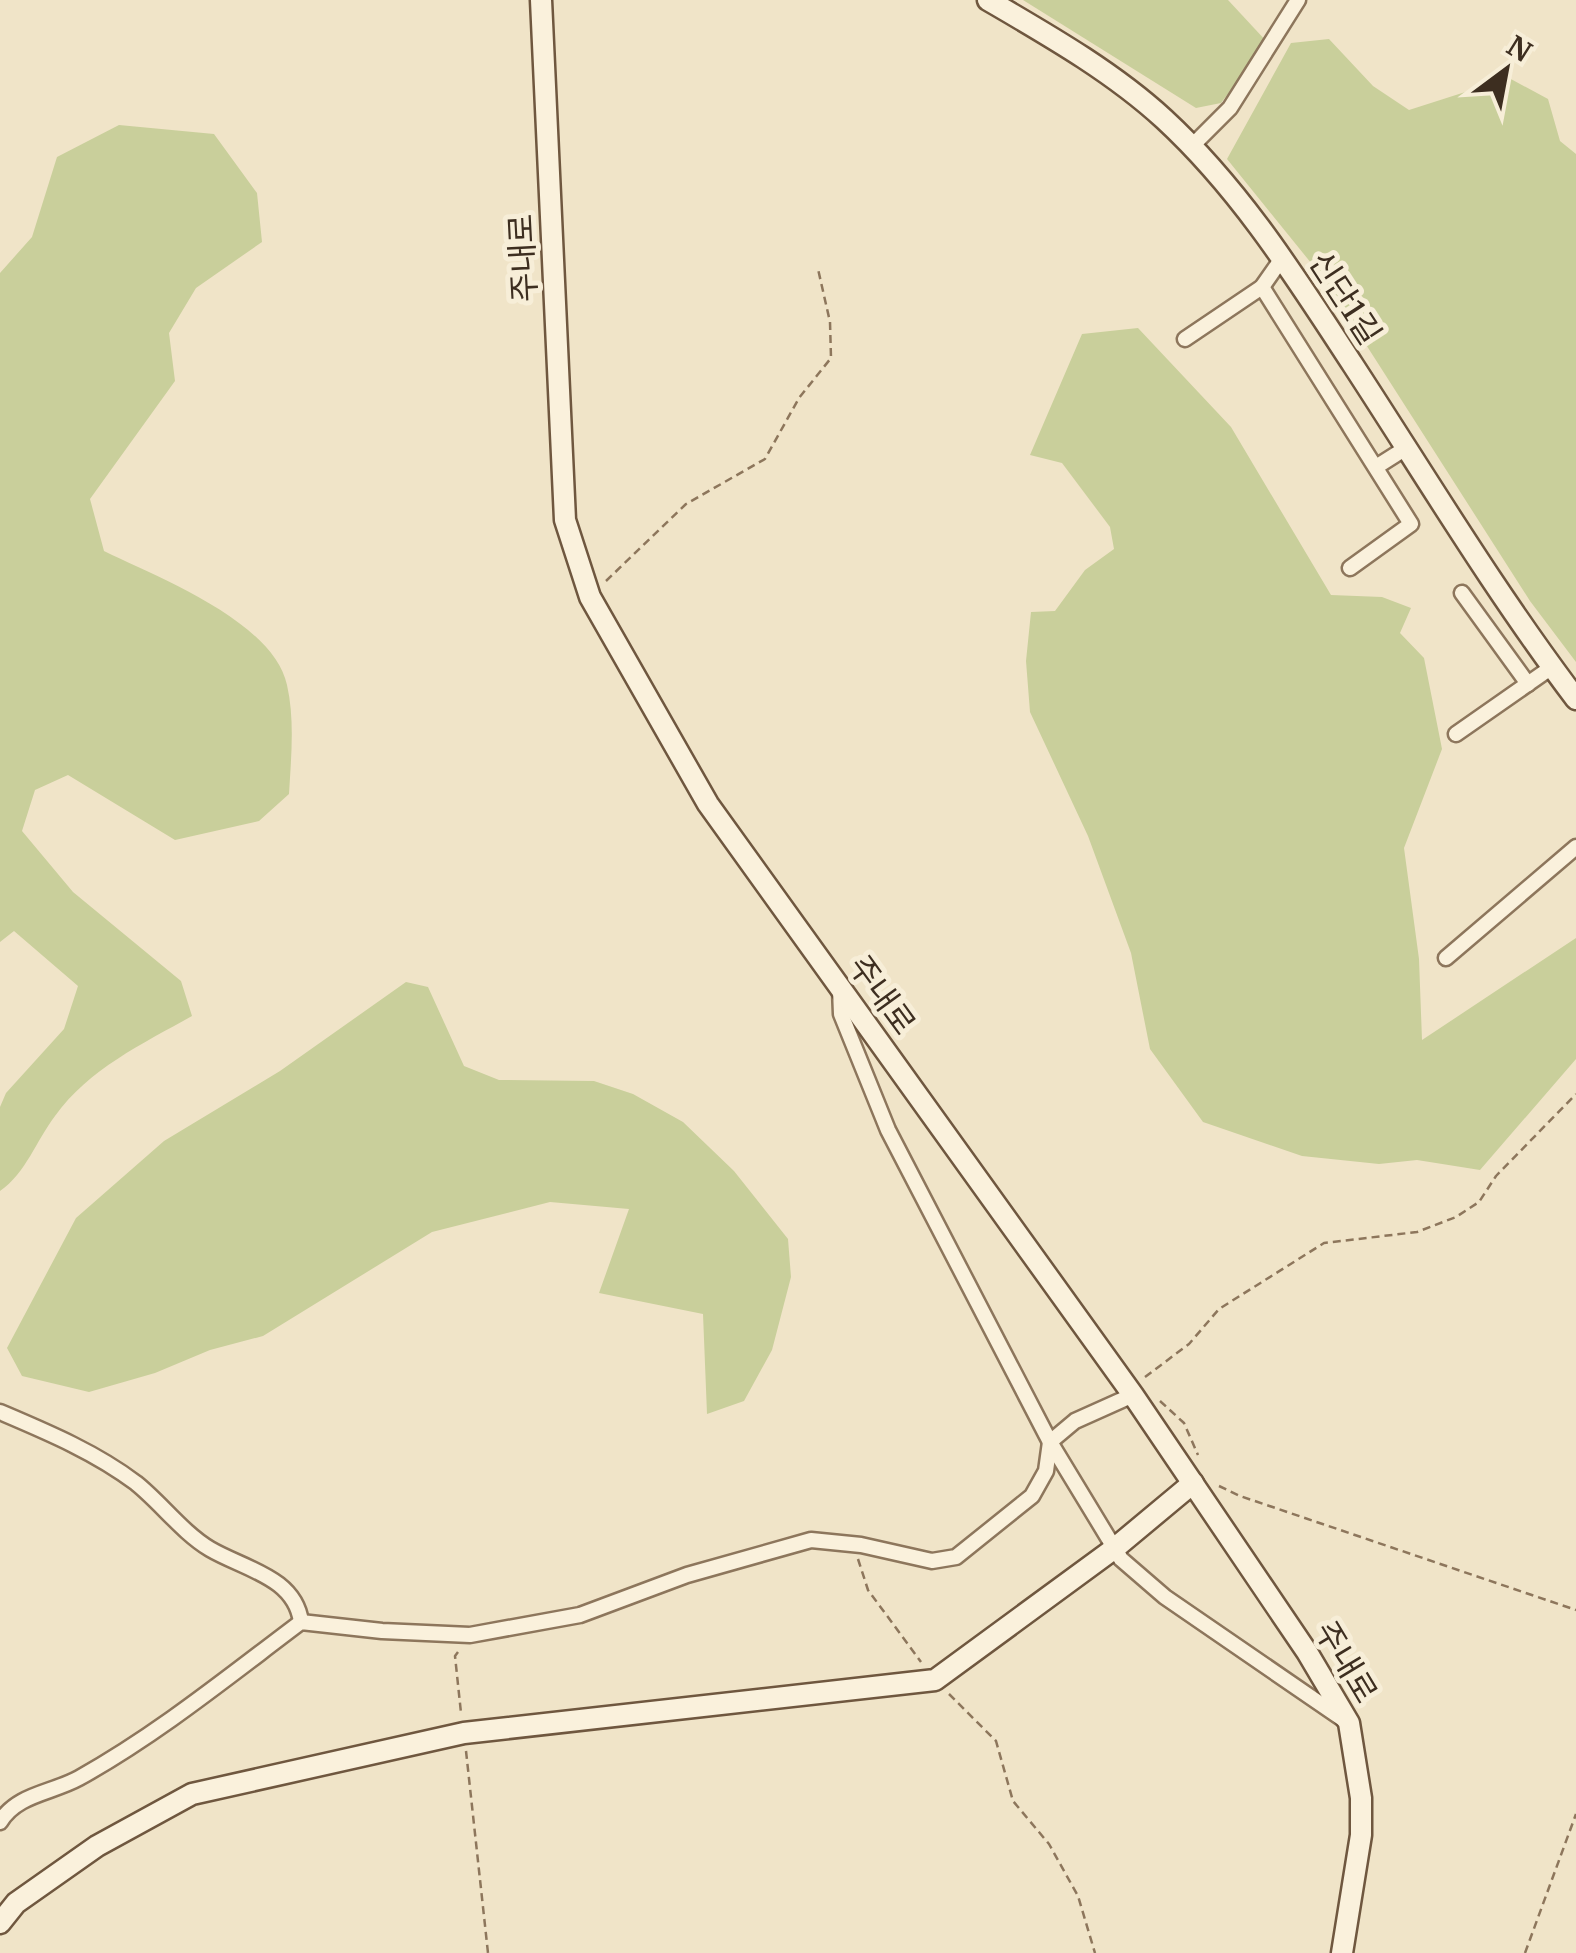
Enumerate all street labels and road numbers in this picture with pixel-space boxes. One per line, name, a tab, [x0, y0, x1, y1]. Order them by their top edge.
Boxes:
street label: 주내로	[501, 213, 545, 303]
street label: 신단1길	[1300, 244, 1390, 352]
street label: 주내로	[840, 948, 924, 1042]
street label: 주내로	[1306, 1614, 1386, 1710]

